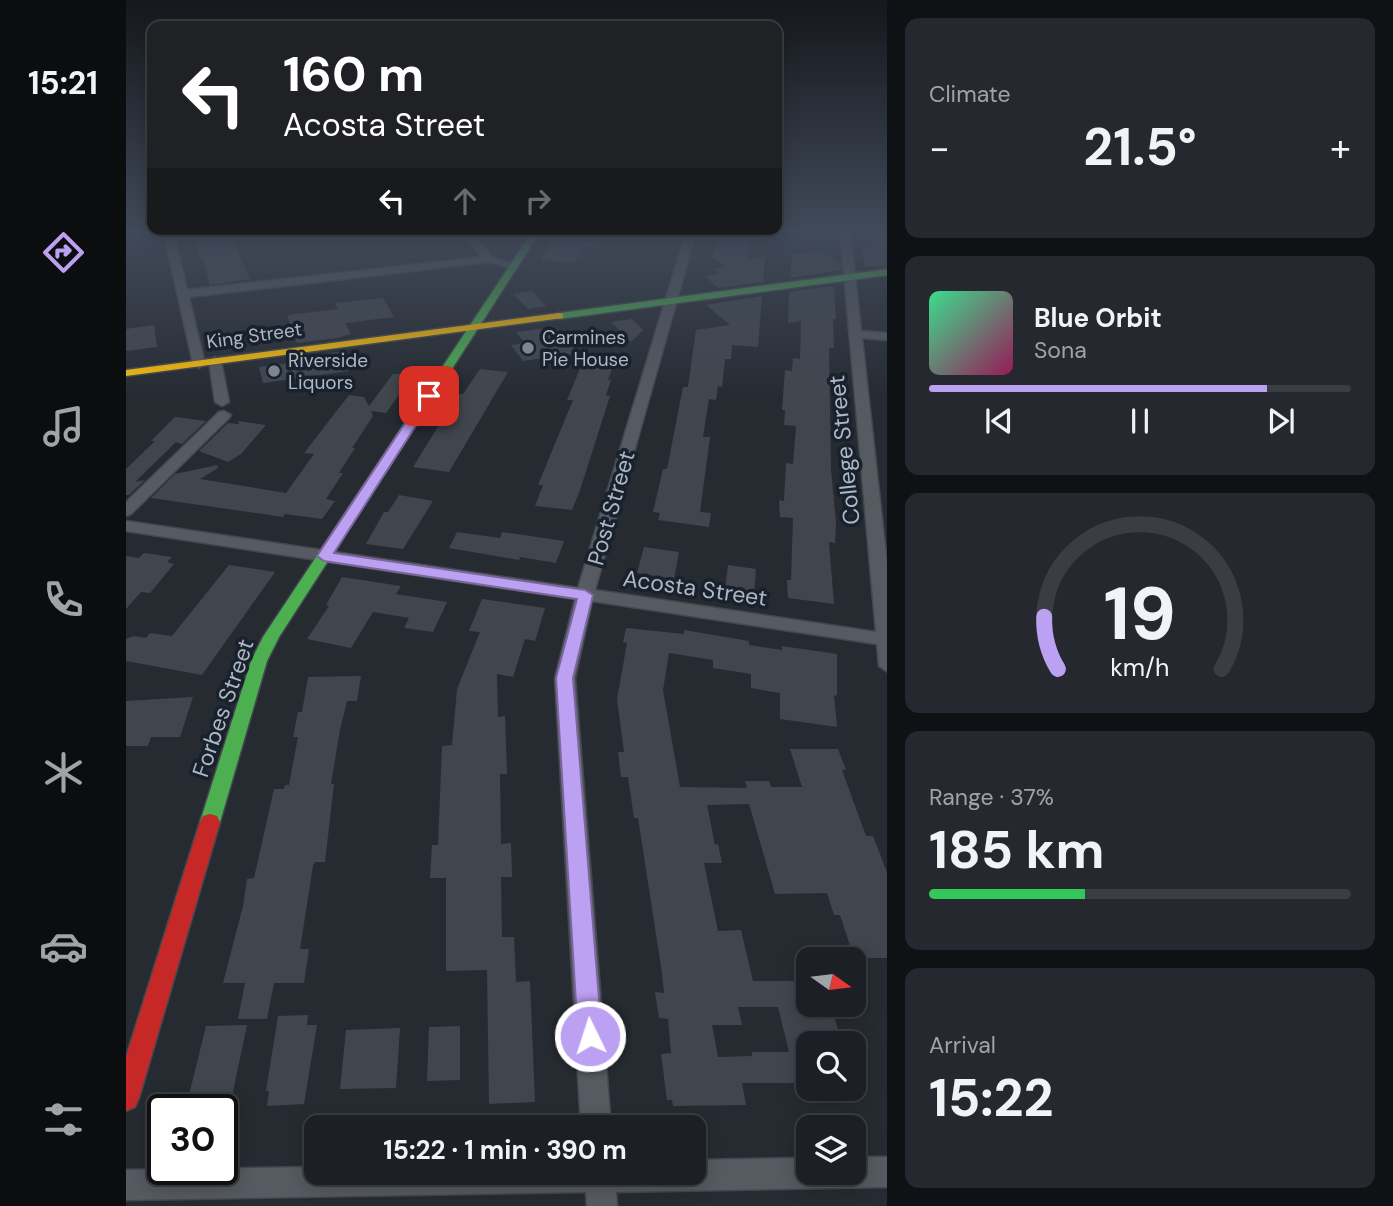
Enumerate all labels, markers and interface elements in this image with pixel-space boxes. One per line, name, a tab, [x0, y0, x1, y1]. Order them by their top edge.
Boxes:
text: 160 m	[283, 42, 424, 106]
icon: left	[168, 49, 259, 140]
text: 15:21	[28, 62, 98, 104]
text: Climate	[929, 79, 1011, 109]
text: Acosta Street	[283, 104, 485, 146]
text: 21.5°	[1083, 113, 1197, 181]
text: −	[929, 123, 950, 173]
text: +	[1330, 123, 1351, 173]
icon: left	[373, 182, 411, 220]
icon: ahead	[446, 182, 484, 220]
icon: right	[519, 182, 557, 220]
icon: directions	[39, 228, 88, 277]
text: Blue Orbit	[1034, 301, 1162, 335]
street label: King Street	[205, 316, 303, 355]
place label: Carmines Pie House	[542, 325, 629, 372]
text: Sona	[1034, 335, 1087, 365]
marker: Carmines Pie House	[520, 340, 536, 356]
place label: Riverside Liquors	[288, 348, 368, 395]
marker: Riverside Liquors	[266, 363, 282, 379]
pin	[399, 366, 459, 426]
street label: College Street	[821, 374, 867, 526]
icon: arrive	[410, 377, 448, 415]
icon: music	[39, 402, 88, 451]
icon: previous	[980, 402, 1018, 440]
icon: pause	[1121, 402, 1159, 440]
icon: next	[1262, 402, 1300, 440]
street label: Post Street	[580, 447, 642, 569]
street label: Acosta Street	[621, 563, 769, 613]
text: 19	[1104, 567, 1176, 662]
icon: phone	[39, 575, 88, 624]
street label: Forbes Street	[185, 635, 261, 781]
text: km/h	[1110, 651, 1170, 684]
icon: climate	[39, 748, 88, 797]
text: Range · 37%	[929, 782, 1054, 812]
text: 185 km	[929, 816, 1104, 884]
icon: car	[39, 922, 88, 971]
north arrow	[796, 947, 866, 1017]
map controls	[796, 947, 866, 1185]
position arrow	[553, 999, 627, 1073]
text: Arrival	[929, 1030, 996, 1060]
button: search	[796, 1031, 866, 1101]
text: 15:22	[929, 1064, 1054, 1132]
speed limit sign: 30	[147, 1094, 238, 1185]
icon: filters	[39, 1095, 88, 1144]
button: layers	[796, 1115, 866, 1185]
text: 15:22 · 1 min · 390 m	[383, 1133, 627, 1167]

